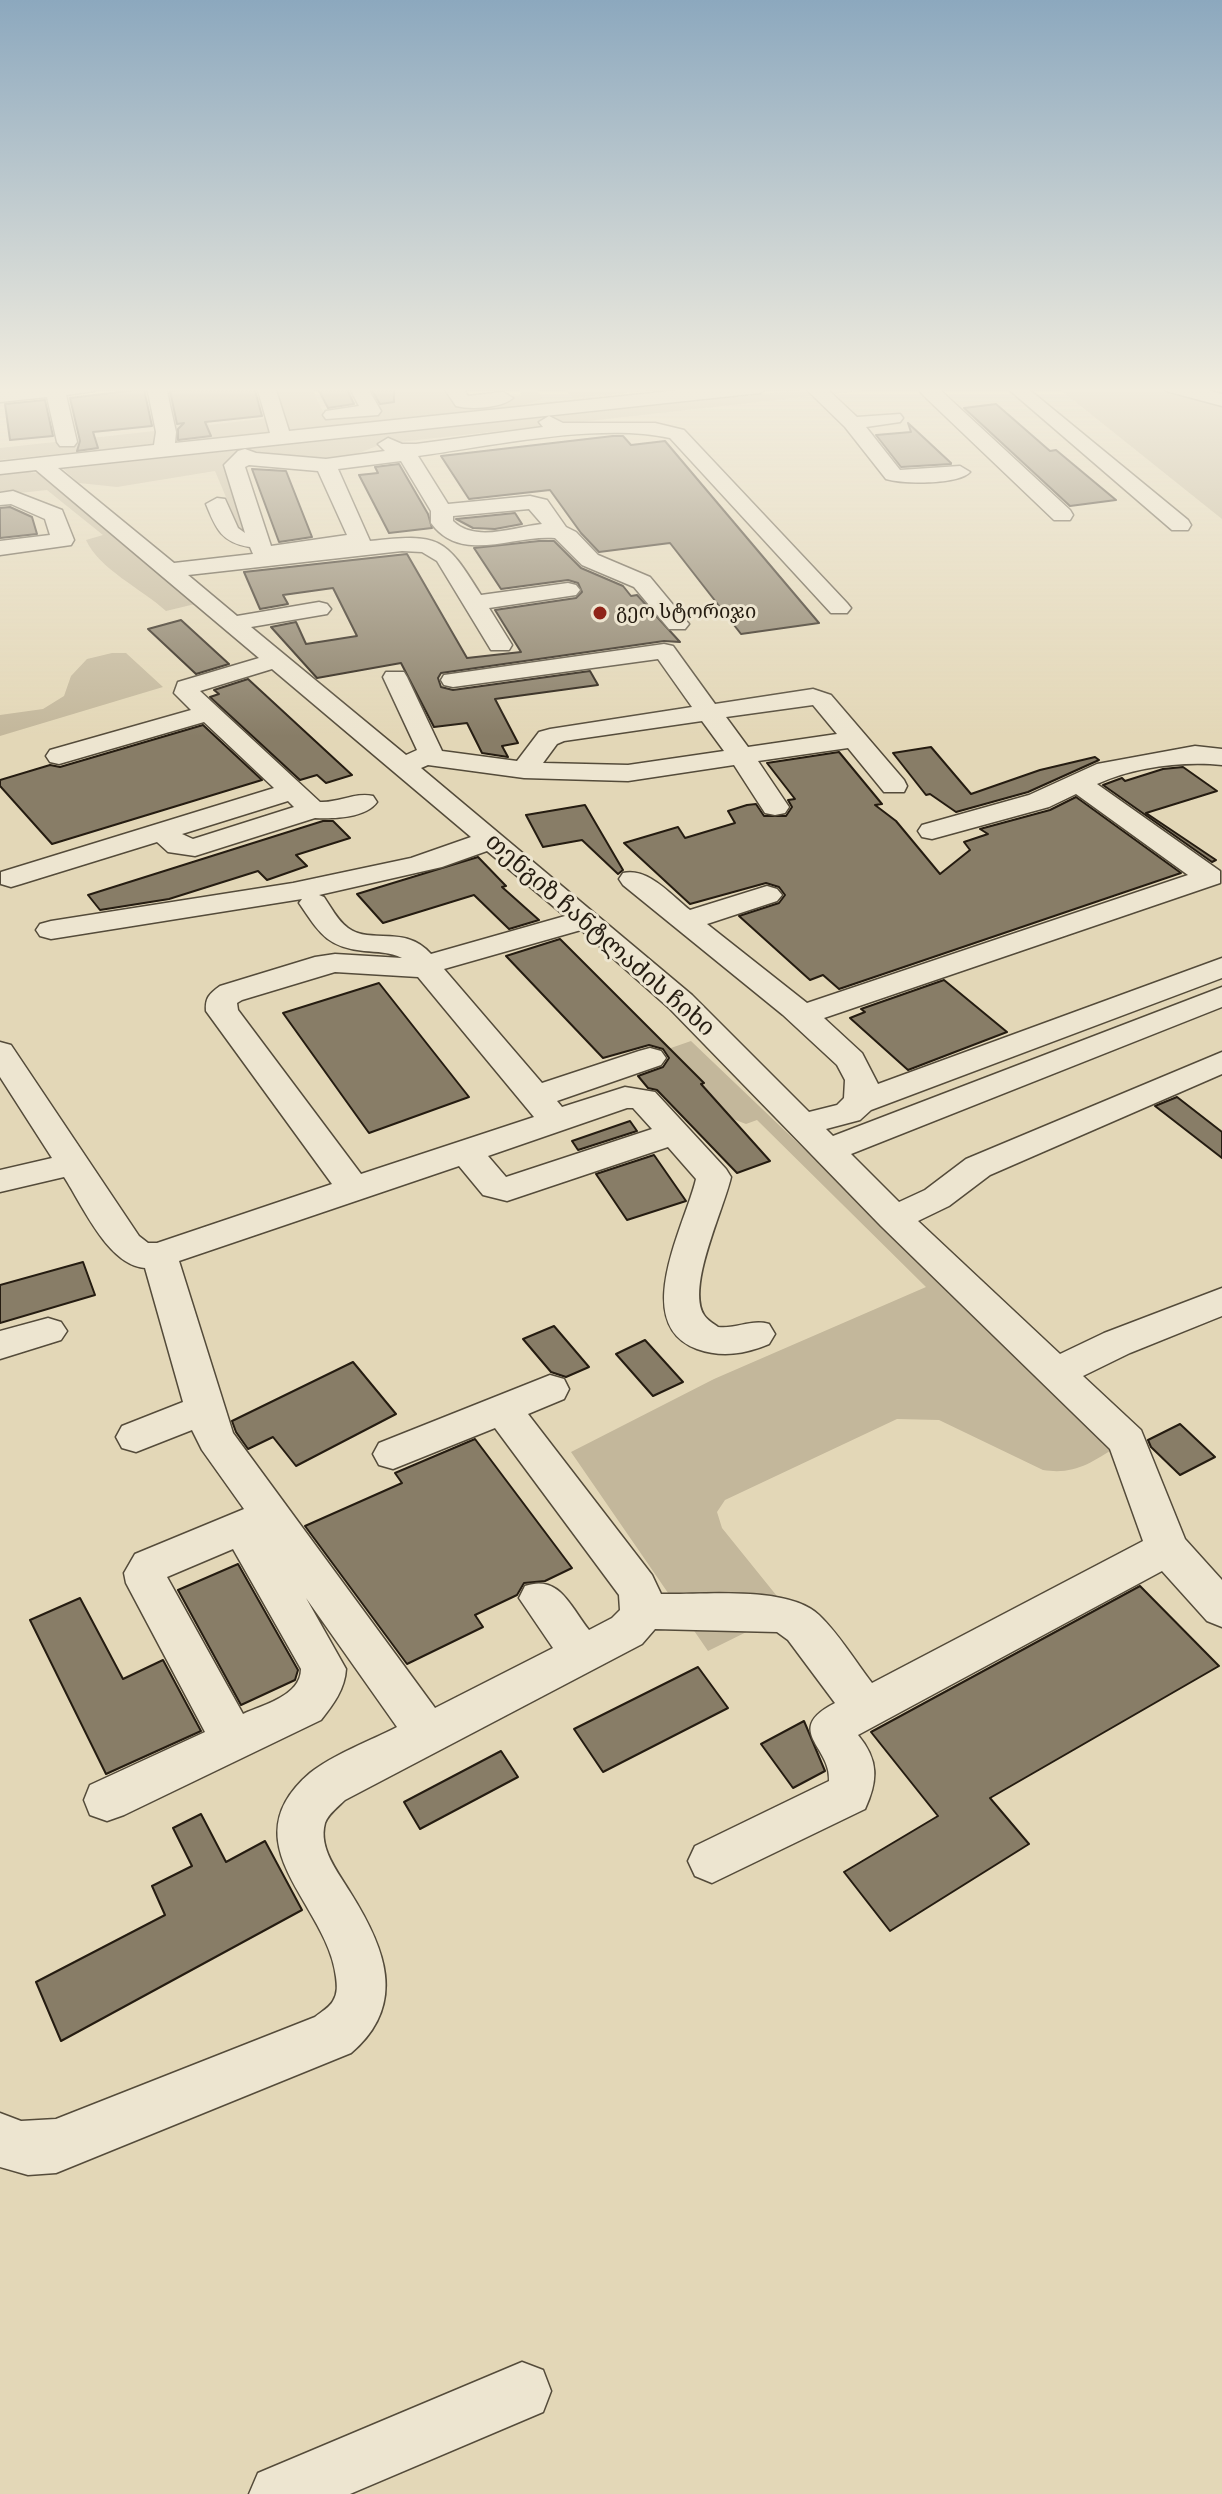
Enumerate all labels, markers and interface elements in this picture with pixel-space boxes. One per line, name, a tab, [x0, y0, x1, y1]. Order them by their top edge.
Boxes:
place label: გეო სტორიჯი	[616, 601, 756, 625]
marker: გეო სტორიჯი	[591, 604, 609, 622]
street label: თენგიზ ჩანტლაძის ჩიხი	[478, 828, 720, 1044]

